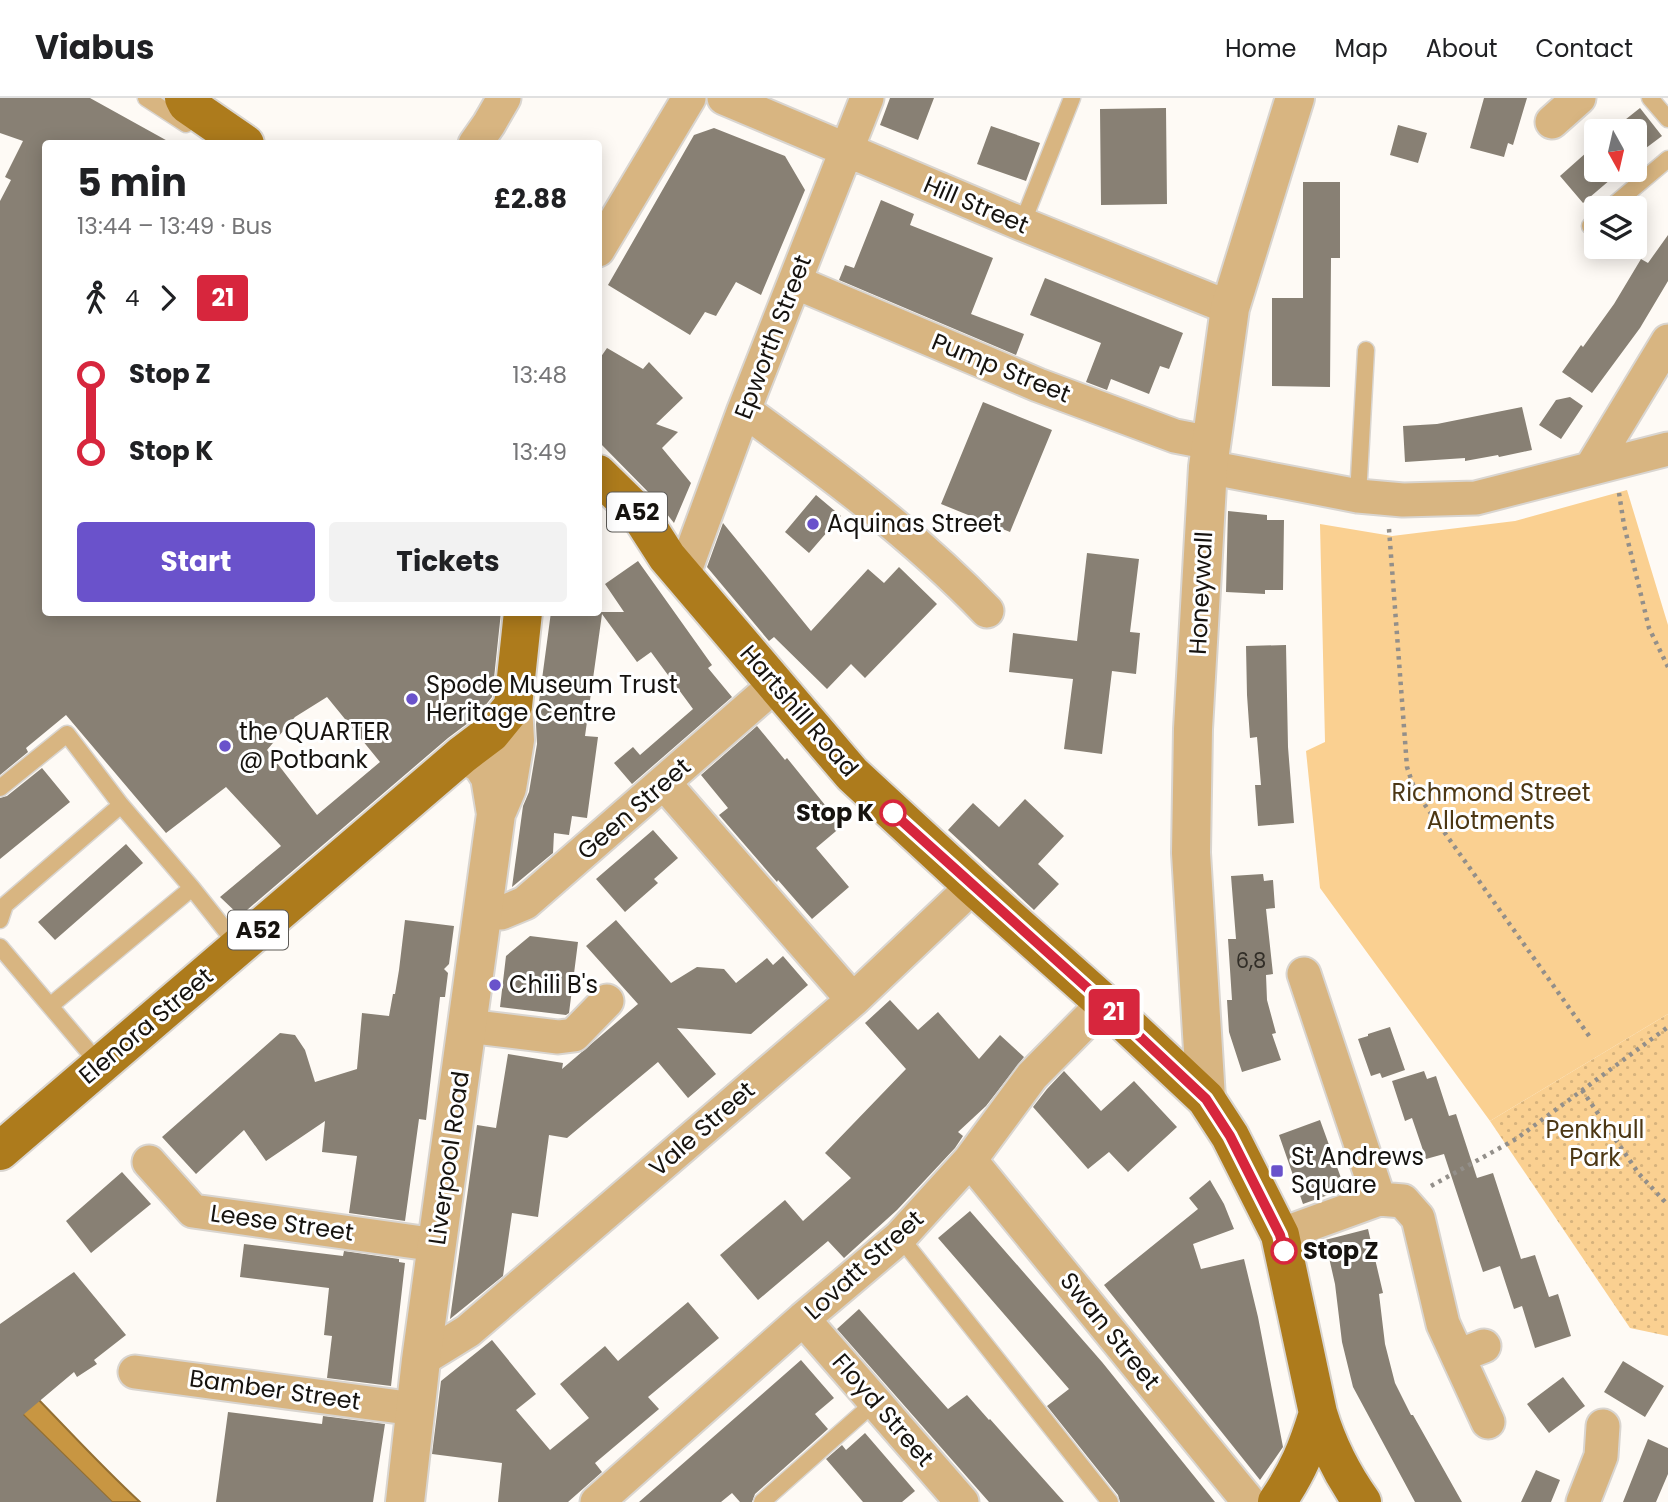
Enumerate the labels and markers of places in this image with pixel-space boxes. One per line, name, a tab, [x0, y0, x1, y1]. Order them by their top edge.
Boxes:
place label: Aquinas Street	[827, 507, 1001, 540]
marker: Aquinas Street	[805, 516, 821, 532]
place label: Spode Museum Trust Heritage Centre	[426, 668, 678, 729]
marker: Spode Museum Trust Heritage Centre	[404, 691, 420, 707]
place label: the QUARTER @ Potbank	[239, 715, 390, 776]
marker: the QUARTER @ Potbank	[217, 738, 233, 754]
place label: Stop K	[796, 796, 874, 829]
marker: Stop K	[880, 800, 906, 826]
place label: Chili B's	[509, 968, 598, 1001]
marker: Chili B's	[487, 977, 503, 993]
place label: St Andrews Square	[1291, 1140, 1424, 1201]
marker: St Andrews Square	[1269, 1163, 1285, 1179]
place label: Stop Z	[1303, 1234, 1378, 1267]
marker: Stop Z	[1271, 1238, 1297, 1264]

